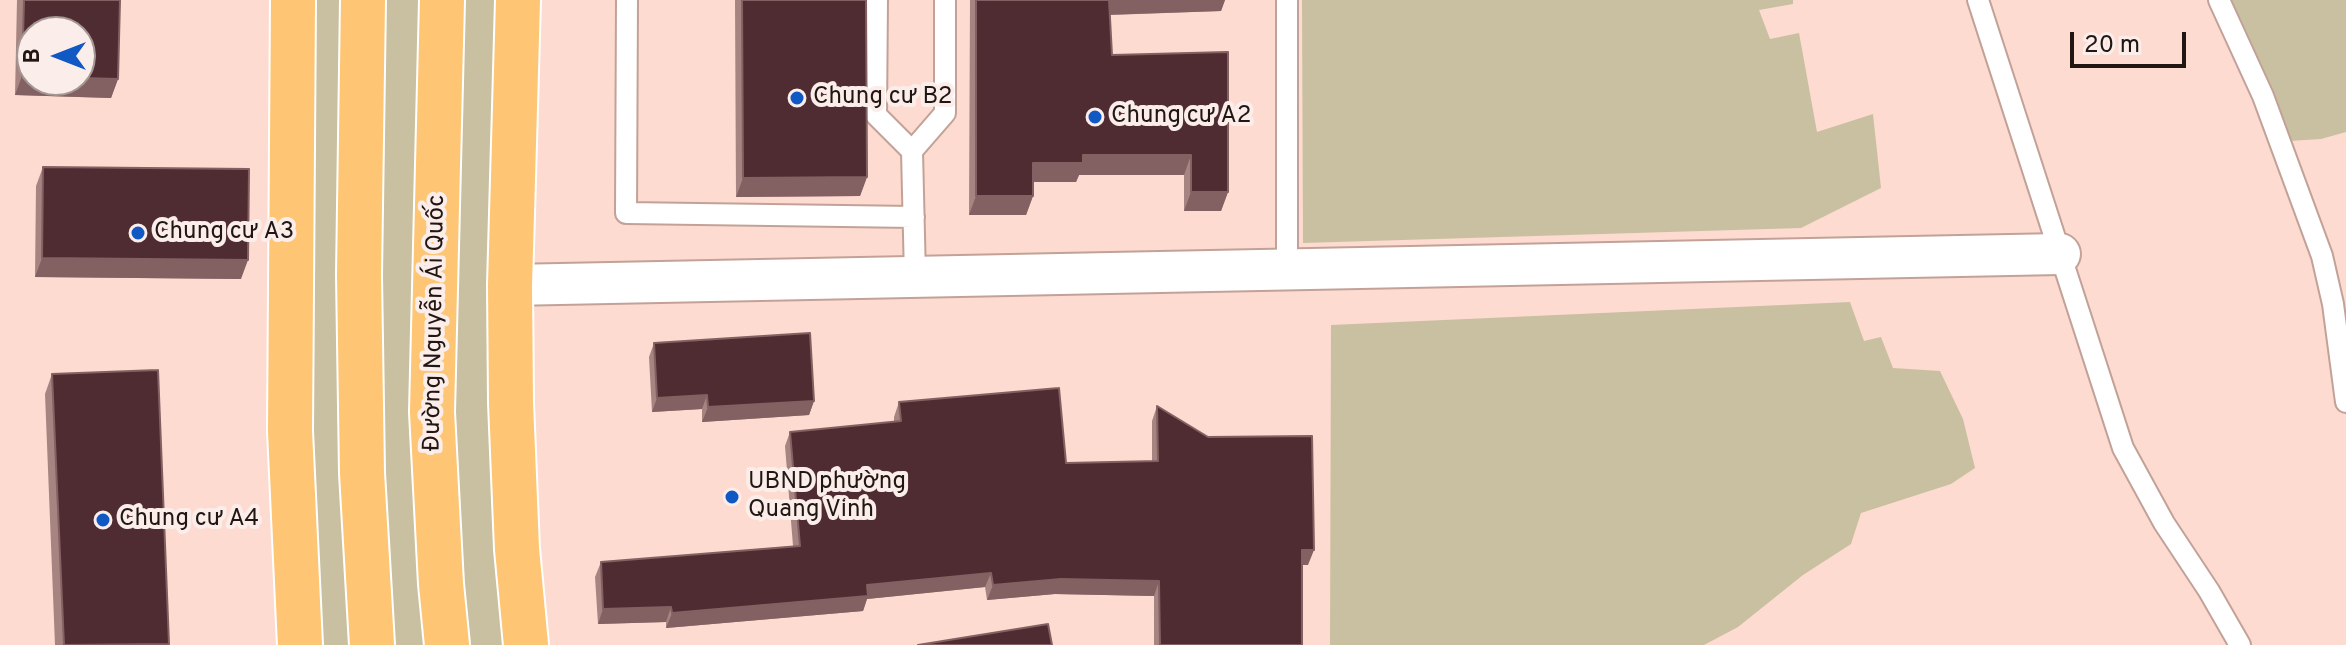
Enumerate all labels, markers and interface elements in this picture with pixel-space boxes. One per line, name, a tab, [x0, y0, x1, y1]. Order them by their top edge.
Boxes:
north arrow	[16, 16, 96, 96]
scale bar	[2074, 16, 2190, 66]
text: 20 m	[2084, 31, 2140, 61]
text: B	[20, 48, 47, 64]
place label: Chung cư B2	[813, 84, 953, 112]
marker: Chung cư B2	[788, 89, 806, 107]
place label: Chung cư A2	[1111, 103, 1252, 131]
marker: Chung cư A2	[1086, 108, 1104, 126]
street label: Đường Nguyễn Ái Quốc	[419, 194, 453, 452]
place label: Chung cư A3	[154, 219, 294, 247]
marker: Chung cư A3	[129, 224, 147, 242]
place label: UBND phường Quang Vinh	[748, 469, 906, 525]
marker: UBND phường Quang Vinh	[723, 488, 741, 506]
place label: Chung cư A4	[119, 506, 259, 534]
marker: Chung cư A4	[94, 511, 112, 529]

